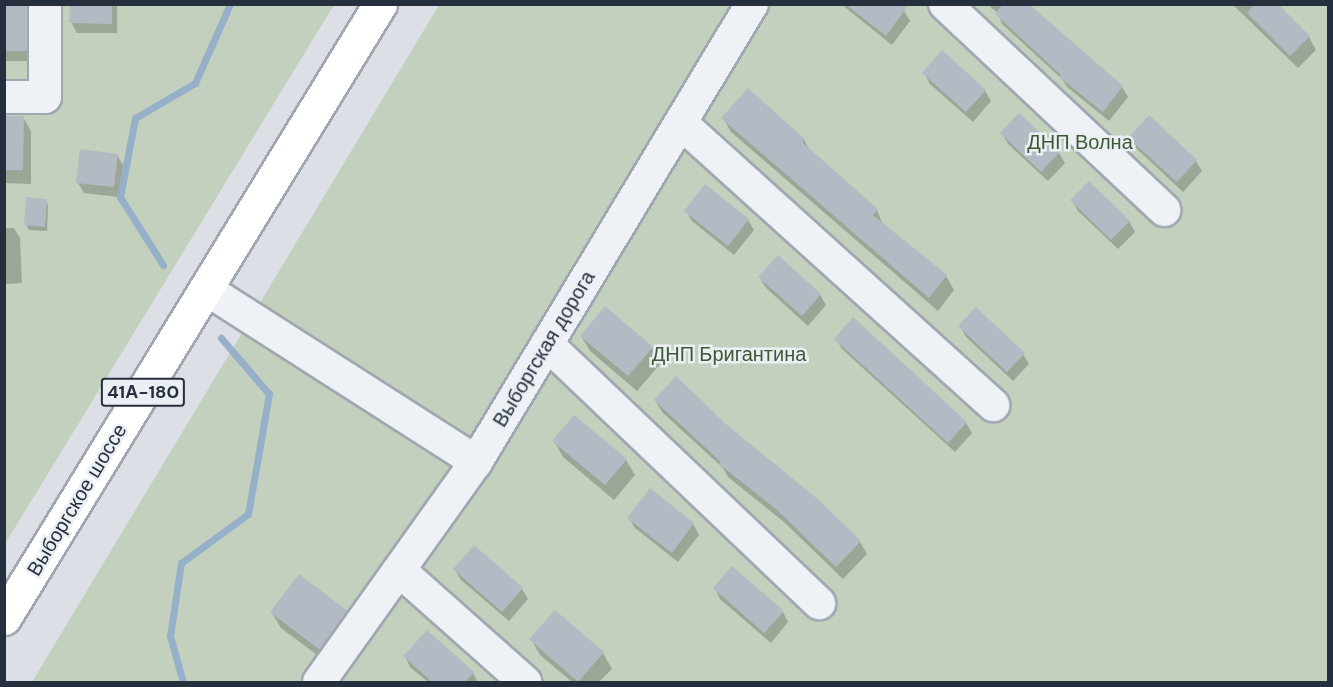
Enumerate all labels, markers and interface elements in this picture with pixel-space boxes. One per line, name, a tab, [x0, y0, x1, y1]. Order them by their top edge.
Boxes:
park label: ДНП Волна	[1027, 130, 1133, 154]
street label: Выборгская дорога	[488, 267, 600, 431]
park label: ДНП Бригантина	[652, 342, 806, 366]
road number: 41А-180	[100, 377, 186, 407]
street label: Выборгское шоссе	[22, 420, 132, 580]

